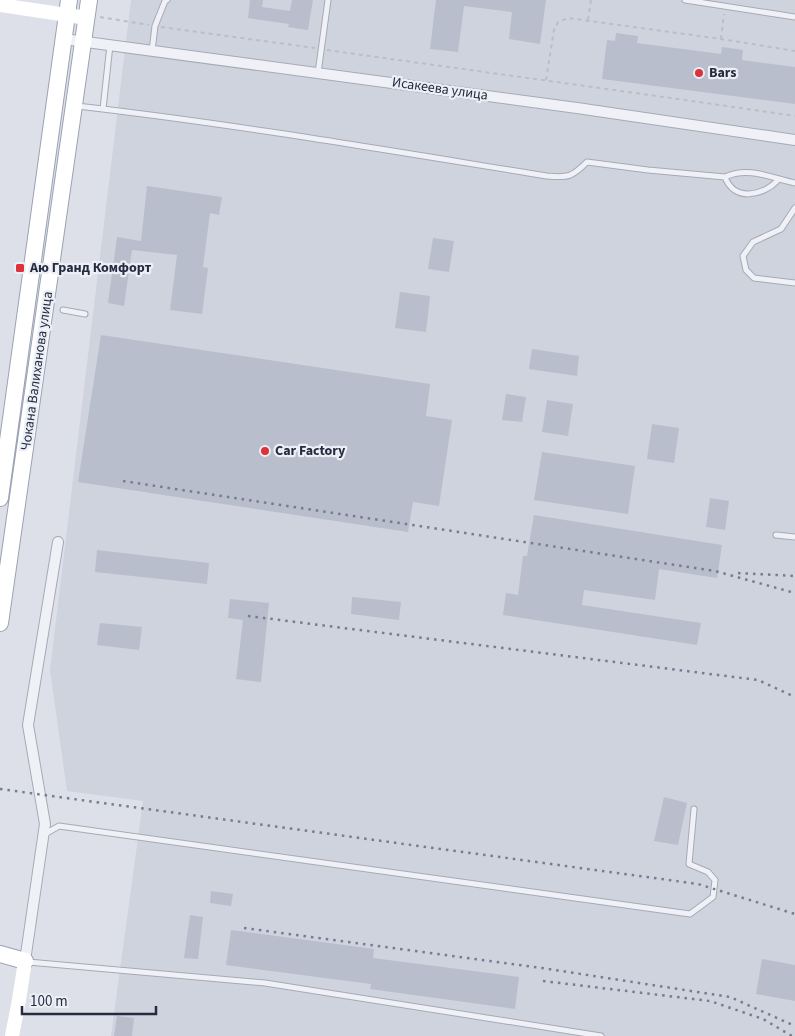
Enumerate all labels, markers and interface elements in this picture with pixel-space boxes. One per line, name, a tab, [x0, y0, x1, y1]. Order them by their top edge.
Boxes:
place label: Bars	[709, 63, 737, 83]
marker: Bars	[693, 67, 705, 79]
street label: Исакеева улица	[391, 72, 489, 106]
place label: Аю Гранд Комфорт	[29, 258, 151, 278]
marker: Аю Гранд Комфорт	[14, 262, 26, 274]
street label: Чокана Валиханова улица	[16, 290, 58, 452]
place label: Car Factory	[275, 441, 346, 461]
marker: Car Factory	[259, 445, 271, 457]
scale bar	[22, 984, 156, 1016]
text: 100 m	[30, 991, 68, 1012]

